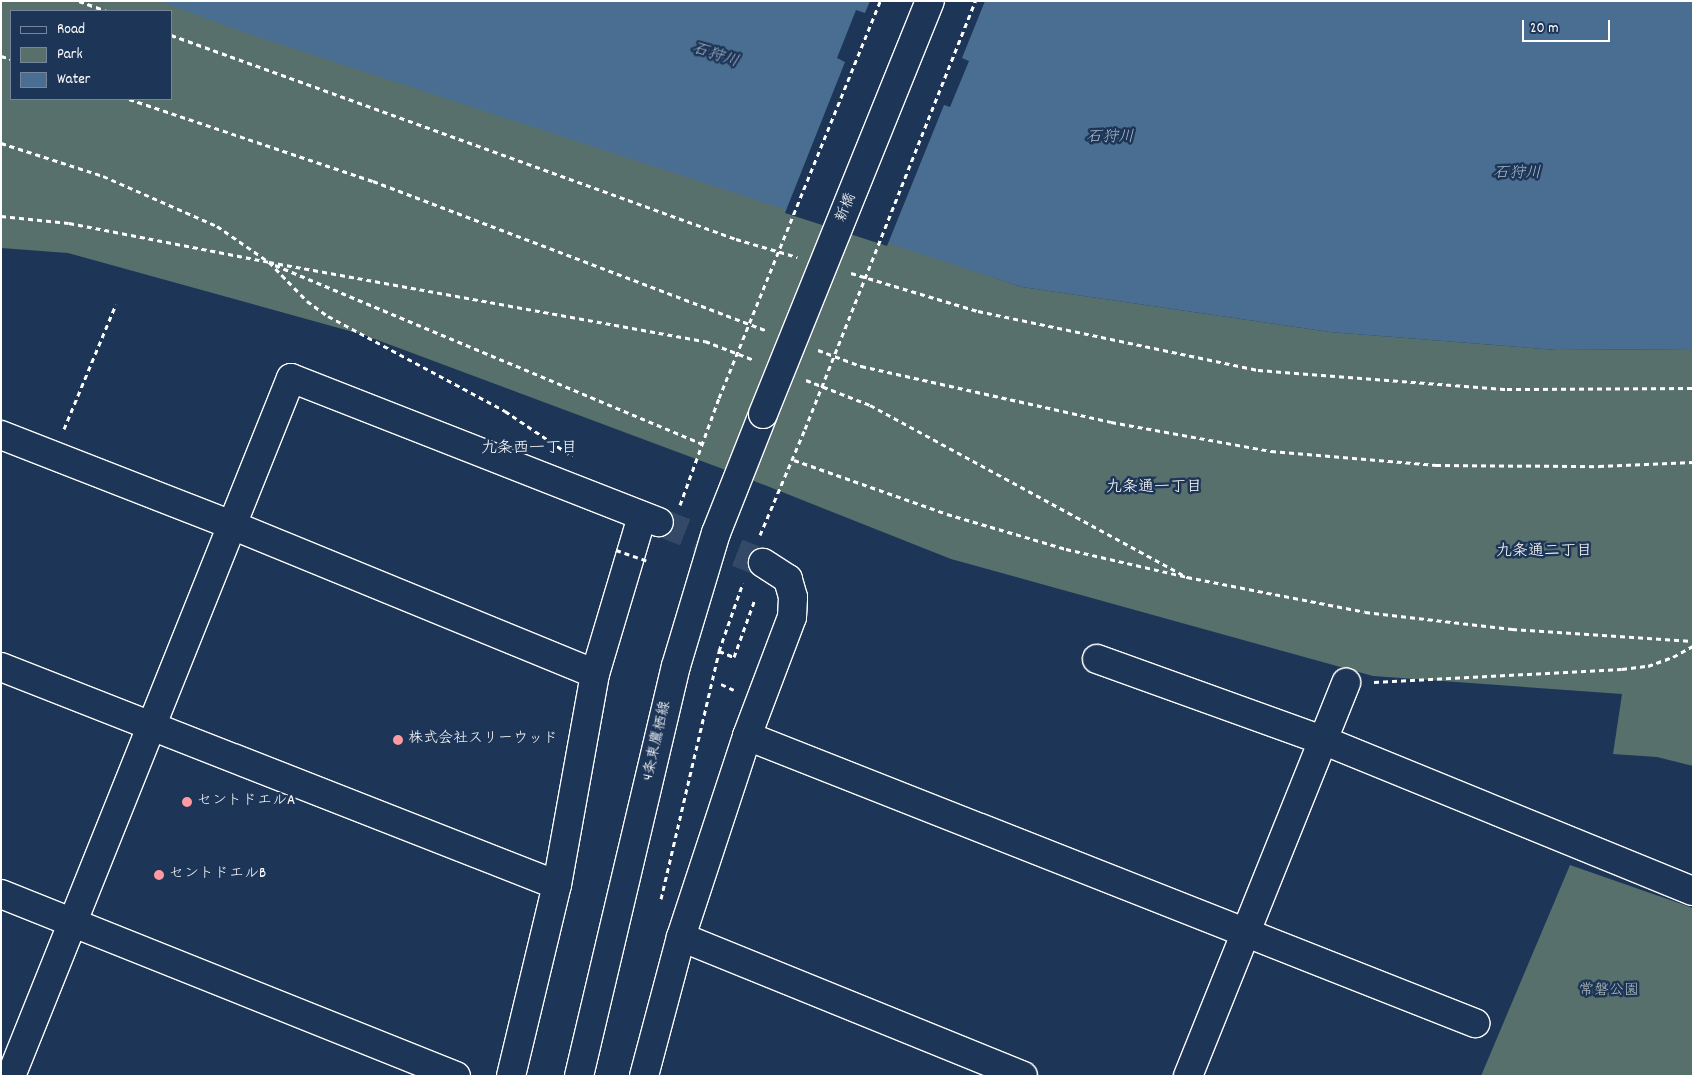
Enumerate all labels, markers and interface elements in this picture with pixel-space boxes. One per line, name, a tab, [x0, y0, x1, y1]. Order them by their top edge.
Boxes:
legend	[10, 10, 172, 100]
scale bar	[1524, 10, 1612, 42]
text: 20 m	[1530, 18, 1558, 40]
text: Road	[57, 19, 85, 41]
water label: 石狩川	[689, 39, 741, 73]
text: Park	[57, 44, 83, 66]
text: Water	[57, 69, 90, 91]
water label: 石狩川	[1086, 128, 1134, 148]
water label: 石狩川	[1493, 164, 1541, 184]
street label: 新橋	[833, 191, 861, 225]
district label: 九条西一丁目	[481, 439, 577, 459]
district label: 九条通一丁目	[1106, 478, 1202, 498]
district label: 九条通二丁目	[1496, 542, 1592, 562]
street label: 4条東鷹栖線	[640, 699, 676, 783]
place label: 株式会社スリーウッド	[408, 731, 558, 749]
marker: 株式会社スリーウッド	[392, 734, 404, 746]
place label: セントドエルA	[197, 793, 295, 811]
marker: セントドエルA	[181, 796, 193, 808]
place label: セントドエルB	[169, 866, 266, 884]
marker: セントドエルB	[153, 869, 165, 881]
park label: 常磐公園	[1579, 983, 1639, 1001]

